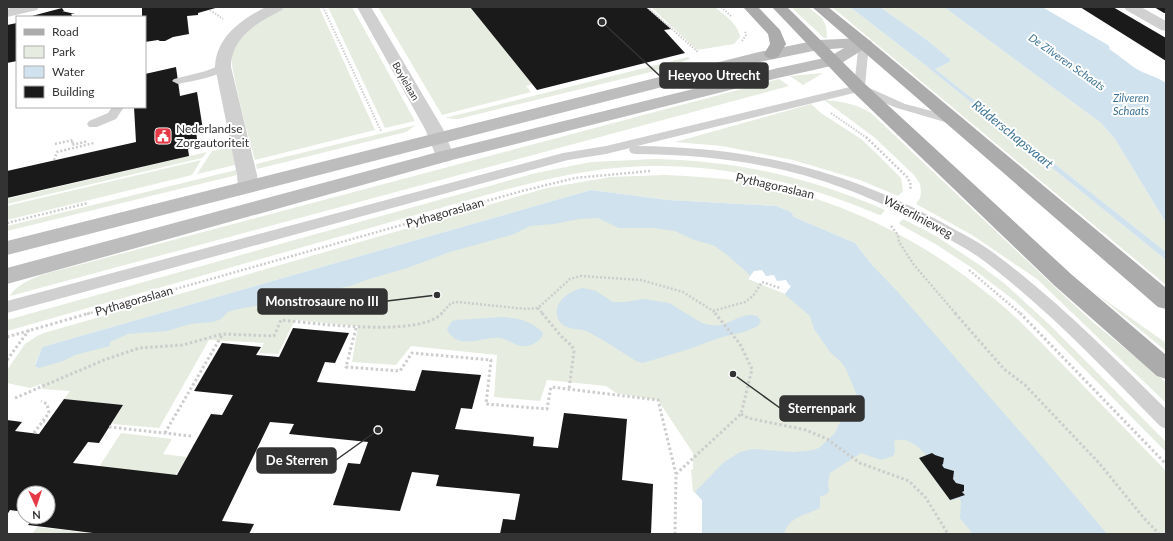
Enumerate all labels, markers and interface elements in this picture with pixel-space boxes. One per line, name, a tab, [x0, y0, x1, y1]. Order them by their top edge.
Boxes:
legend	[16, 16, 146, 108]
text: Road	[52, 24, 79, 39]
water label: De Zilveren Schaats	[1027, 30, 1108, 93]
text: Park	[52, 44, 76, 59]
street label: Boylelaan	[390, 60, 422, 102]
callout: Heeyoo Utrecht	[660, 63, 768, 88]
text: Water	[52, 64, 85, 79]
text: Heeyoo Utrecht	[668, 67, 760, 83]
text: Building	[52, 84, 95, 99]
water label: Zilveren Schaats	[1112, 91, 1150, 117]
water label: Ridderschapsvaart	[969, 96, 1057, 172]
place label: Nederlandse Zorgautoriteit	[176, 121, 250, 150]
public building icon: Nederlandse Zorgautoriteit	[153, 126, 173, 146]
street label: Pythagoraslaan	[734, 169, 816, 202]
street label: Waterlinieweg	[881, 192, 955, 241]
street label: Pythagoraslaan	[404, 194, 485, 231]
street label: Pythagoraslaan	[93, 282, 174, 319]
callout: Monstrosaure no III	[258, 289, 387, 314]
text: Monstrosaure no III	[265, 293, 379, 309]
callout: Sterrenpark	[780, 396, 864, 421]
text: Sterrenpark	[788, 400, 856, 416]
callout: De Sterren	[257, 448, 336, 473]
text: De Sterren	[266, 452, 328, 468]
north arrow	[16, 485, 56, 525]
text: N	[32, 509, 41, 522]

